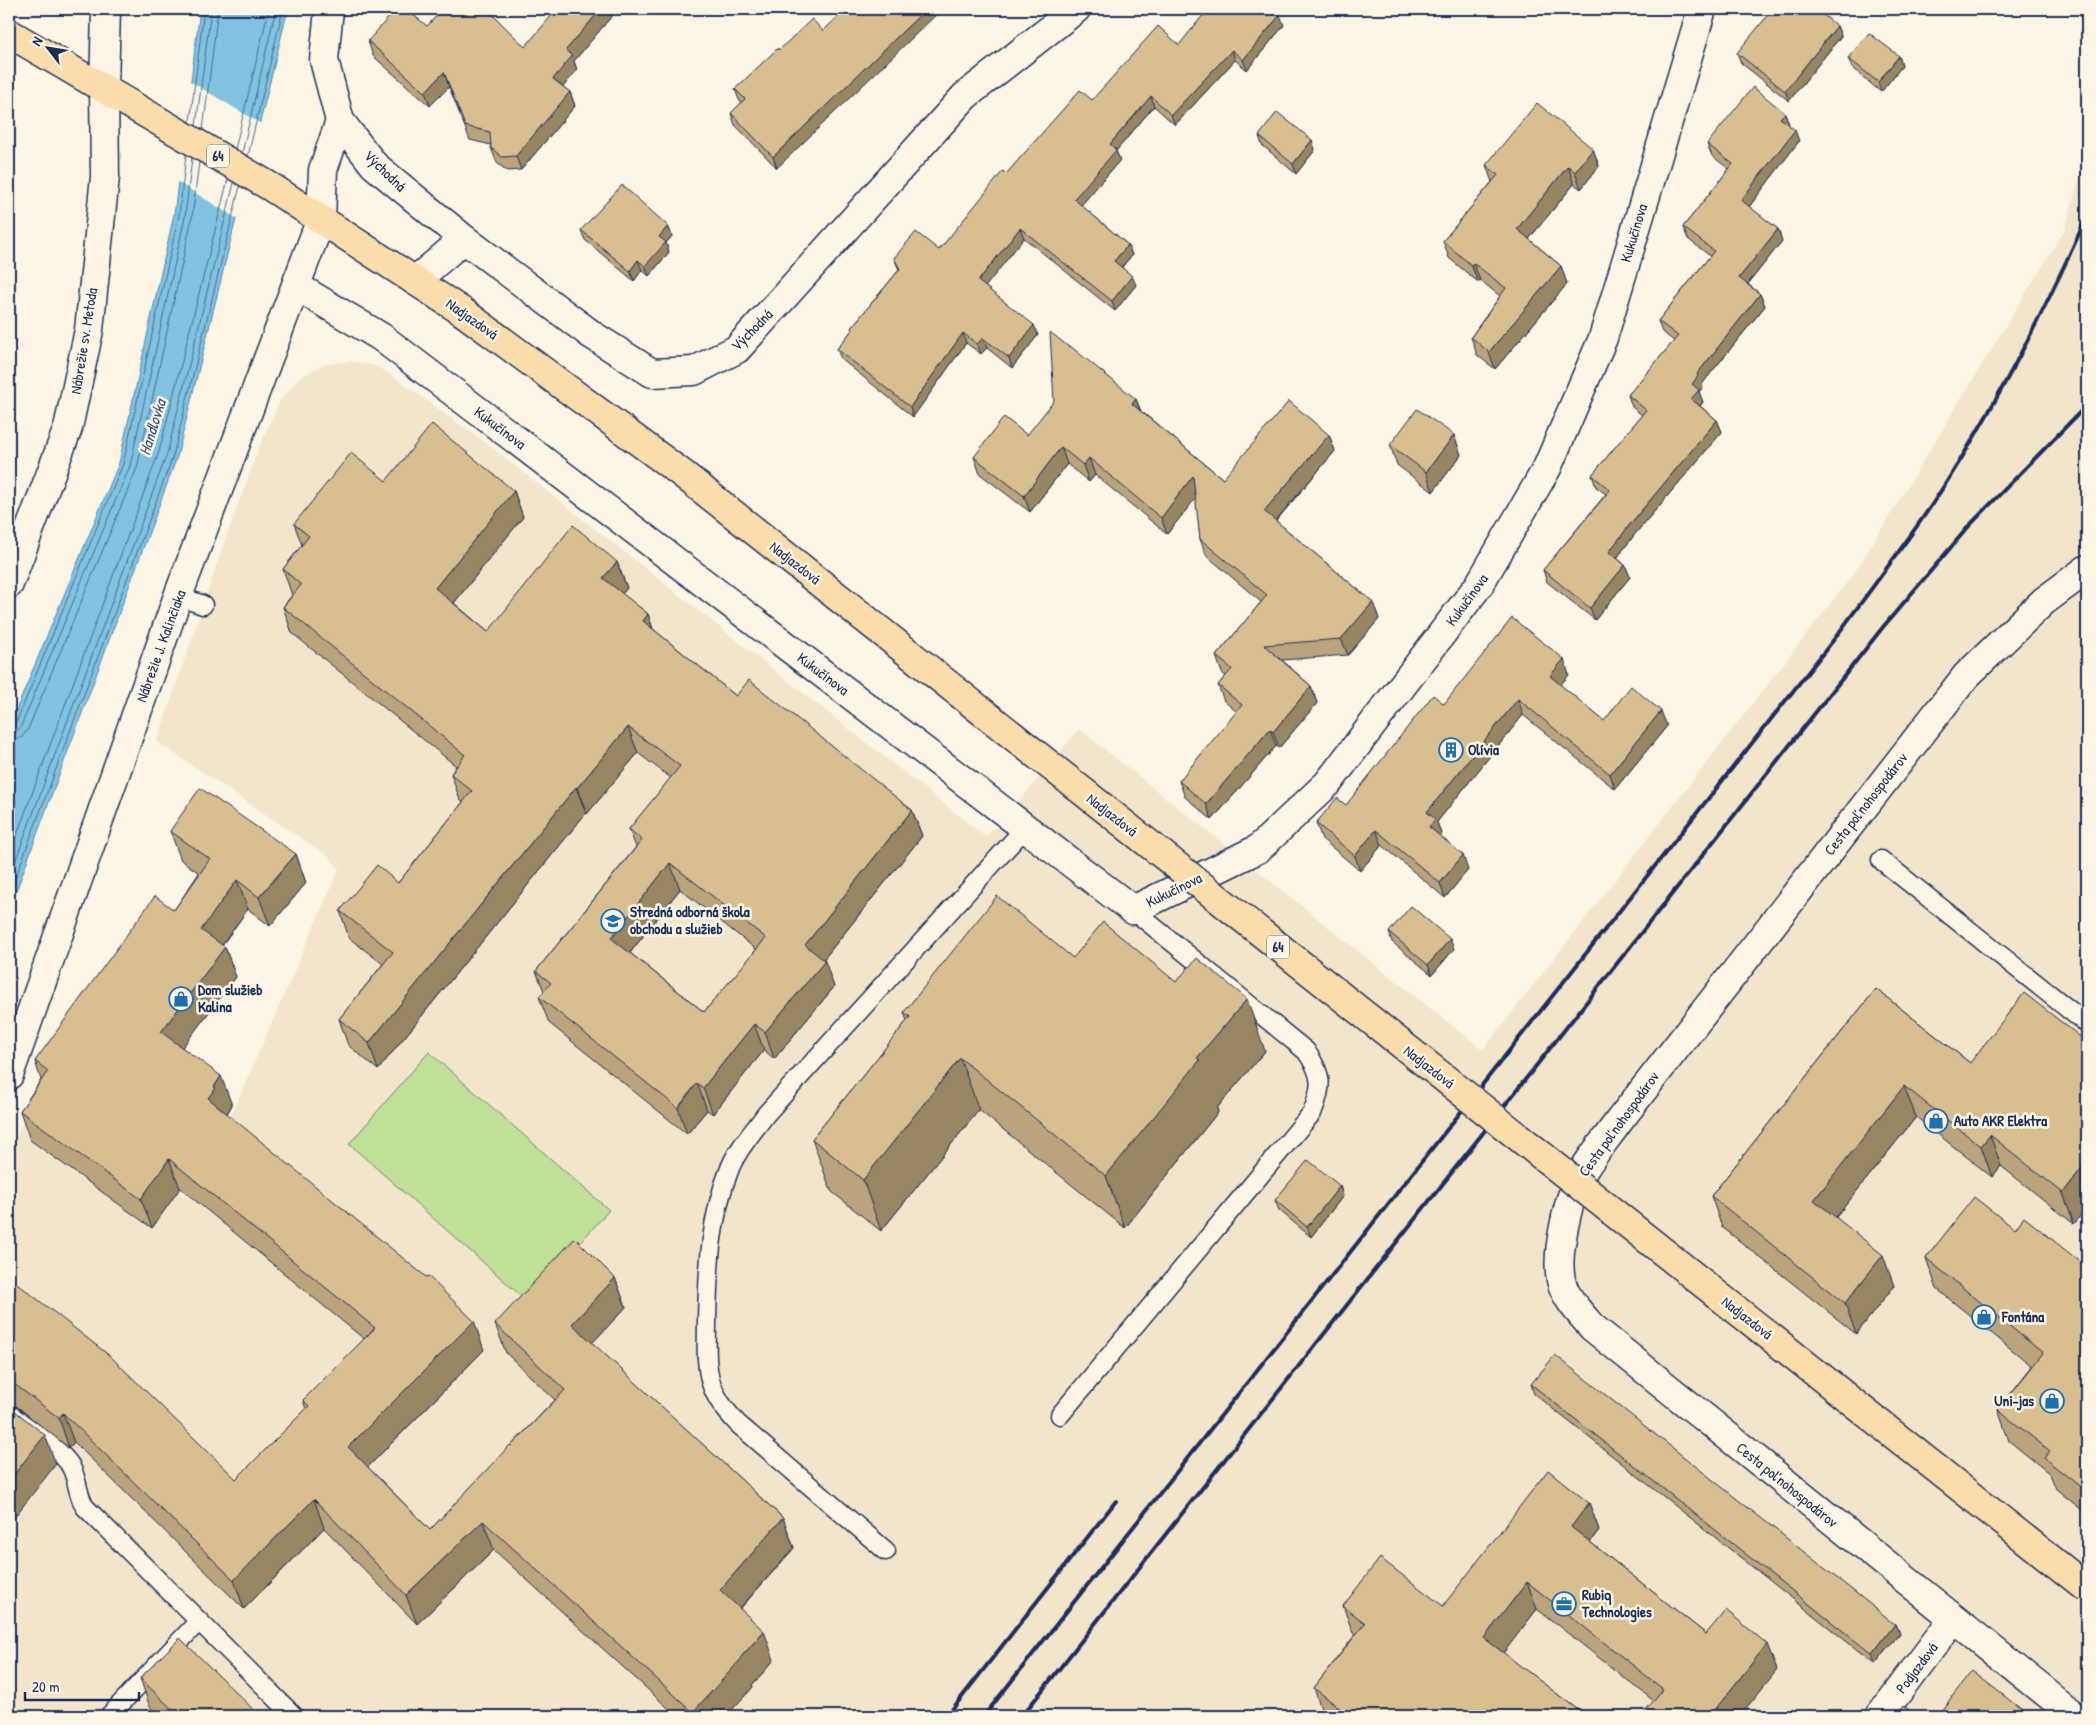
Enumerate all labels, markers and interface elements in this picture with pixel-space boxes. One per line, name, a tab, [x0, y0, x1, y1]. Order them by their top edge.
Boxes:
north arrow	[22, 22, 72, 72]
text: N	[26, 32, 47, 49]
road number: 64	[207, 144, 229, 168]
street label: Východná	[360, 145, 411, 196]
street label: Kukučínova	[1615, 201, 1652, 265]
street label: Nábrežie sv. Metoda	[65, 286, 102, 396]
street label: Nadjazdová	[442, 293, 503, 344]
street label: Východná	[726, 304, 777, 355]
water label: Handlovka	[133, 395, 171, 458]
street label: Kukučínova	[470, 401, 531, 454]
street label: Nadjazdová	[765, 536, 825, 589]
street label: Kukučínova	[1440, 569, 1493, 630]
street label: Nábrežie J. Kalinčiaka	[130, 587, 191, 705]
street label: Kukučínova	[793, 647, 854, 700]
building icon: Olívia	[1438, 737, 1464, 763]
place label: Olívia	[1468, 739, 1499, 760]
street label: Cesta poľnohospodárov	[1819, 748, 1912, 859]
street label: Nadjazdová	[1082, 788, 1142, 841]
street label: Kukučínova	[1142, 867, 1205, 912]
place label: Stredná odborná škola obchodu a služieb	[630, 901, 750, 939]
school or university icon: Stredná odborná škola obchodu a služieb	[600, 908, 626, 934]
road number: 64	[1267, 936, 1289, 959]
place label: Dom služieb Kalina	[198, 979, 263, 1017]
shop icon: Dom služieb Kalina	[168, 986, 194, 1012]
street label: Nadjazdová	[1399, 1040, 1459, 1093]
street label: Cesta poľnohospodárov	[1573, 1067, 1664, 1180]
shop icon: Auto AKR Elektra	[1923, 1108, 1949, 1134]
place label: Auto AKR Elektra	[1954, 1110, 2047, 1131]
street label: Nadjazdová	[1717, 1291, 1777, 1344]
shop icon: Fontána	[1971, 1304, 1997, 1330]
place label: Fontána	[2001, 1306, 2044, 1327]
shop icon: Uni-jas	[2039, 1388, 2065, 1414]
place label: Uni-jas	[1994, 1390, 2034, 1411]
street label: Cesta poľnohospodárov	[1732, 1437, 1843, 1532]
place label: Rubiq Technologies	[1581, 1584, 1652, 1623]
office icon: Rubiq Technologies	[1551, 1591, 1577, 1617]
street label: Podjazdová	[1891, 1638, 1943, 1697]
scale bar	[25, 1670, 139, 1702]
text: 20 m	[32, 1676, 59, 1697]

